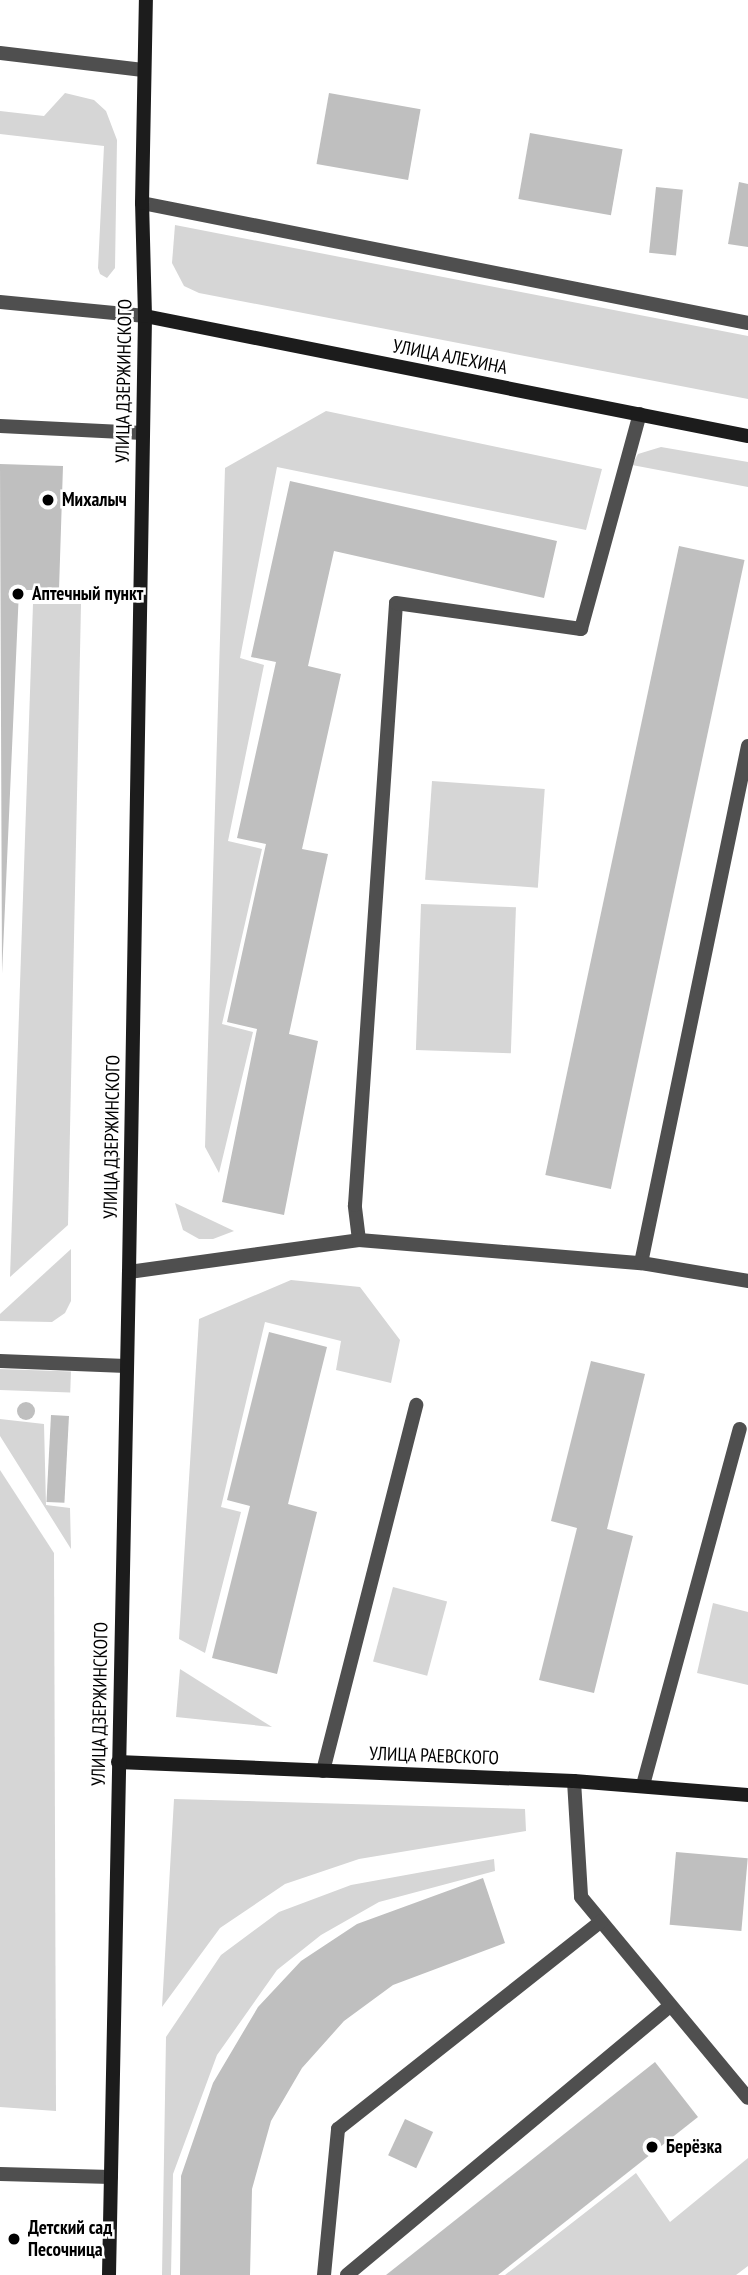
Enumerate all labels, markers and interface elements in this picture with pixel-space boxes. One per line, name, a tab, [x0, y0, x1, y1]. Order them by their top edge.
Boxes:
street label: УЛИЦА ДЗЕРЖИНСКОГО	[111, 298, 137, 464]
street label: УЛИЦА АЛЕХИНА	[390, 335, 510, 379]
place label: Михалыч	[62, 489, 127, 511]
marker: Михалыч	[40, 492, 56, 508]
place label: Аптечный пункт	[32, 583, 143, 605]
marker: Аптечный пункт	[10, 586, 26, 602]
street label: УЛИЦА ДЗЕРЖИНСКОГО	[99, 1054, 125, 1220]
street label: УЛИЦА ДЗЕРЖИНСКОГО	[87, 1621, 113, 1787]
street label: УЛИЦА РАЕВСКОГО	[368, 1742, 500, 1770]
place label: Берёзка	[666, 2136, 722, 2158]
marker: Берёзка	[644, 2139, 660, 2155]
place label: Детский сад Песочница	[28, 2217, 112, 2261]
marker: Детский сад Песочница	[6, 2231, 22, 2247]

